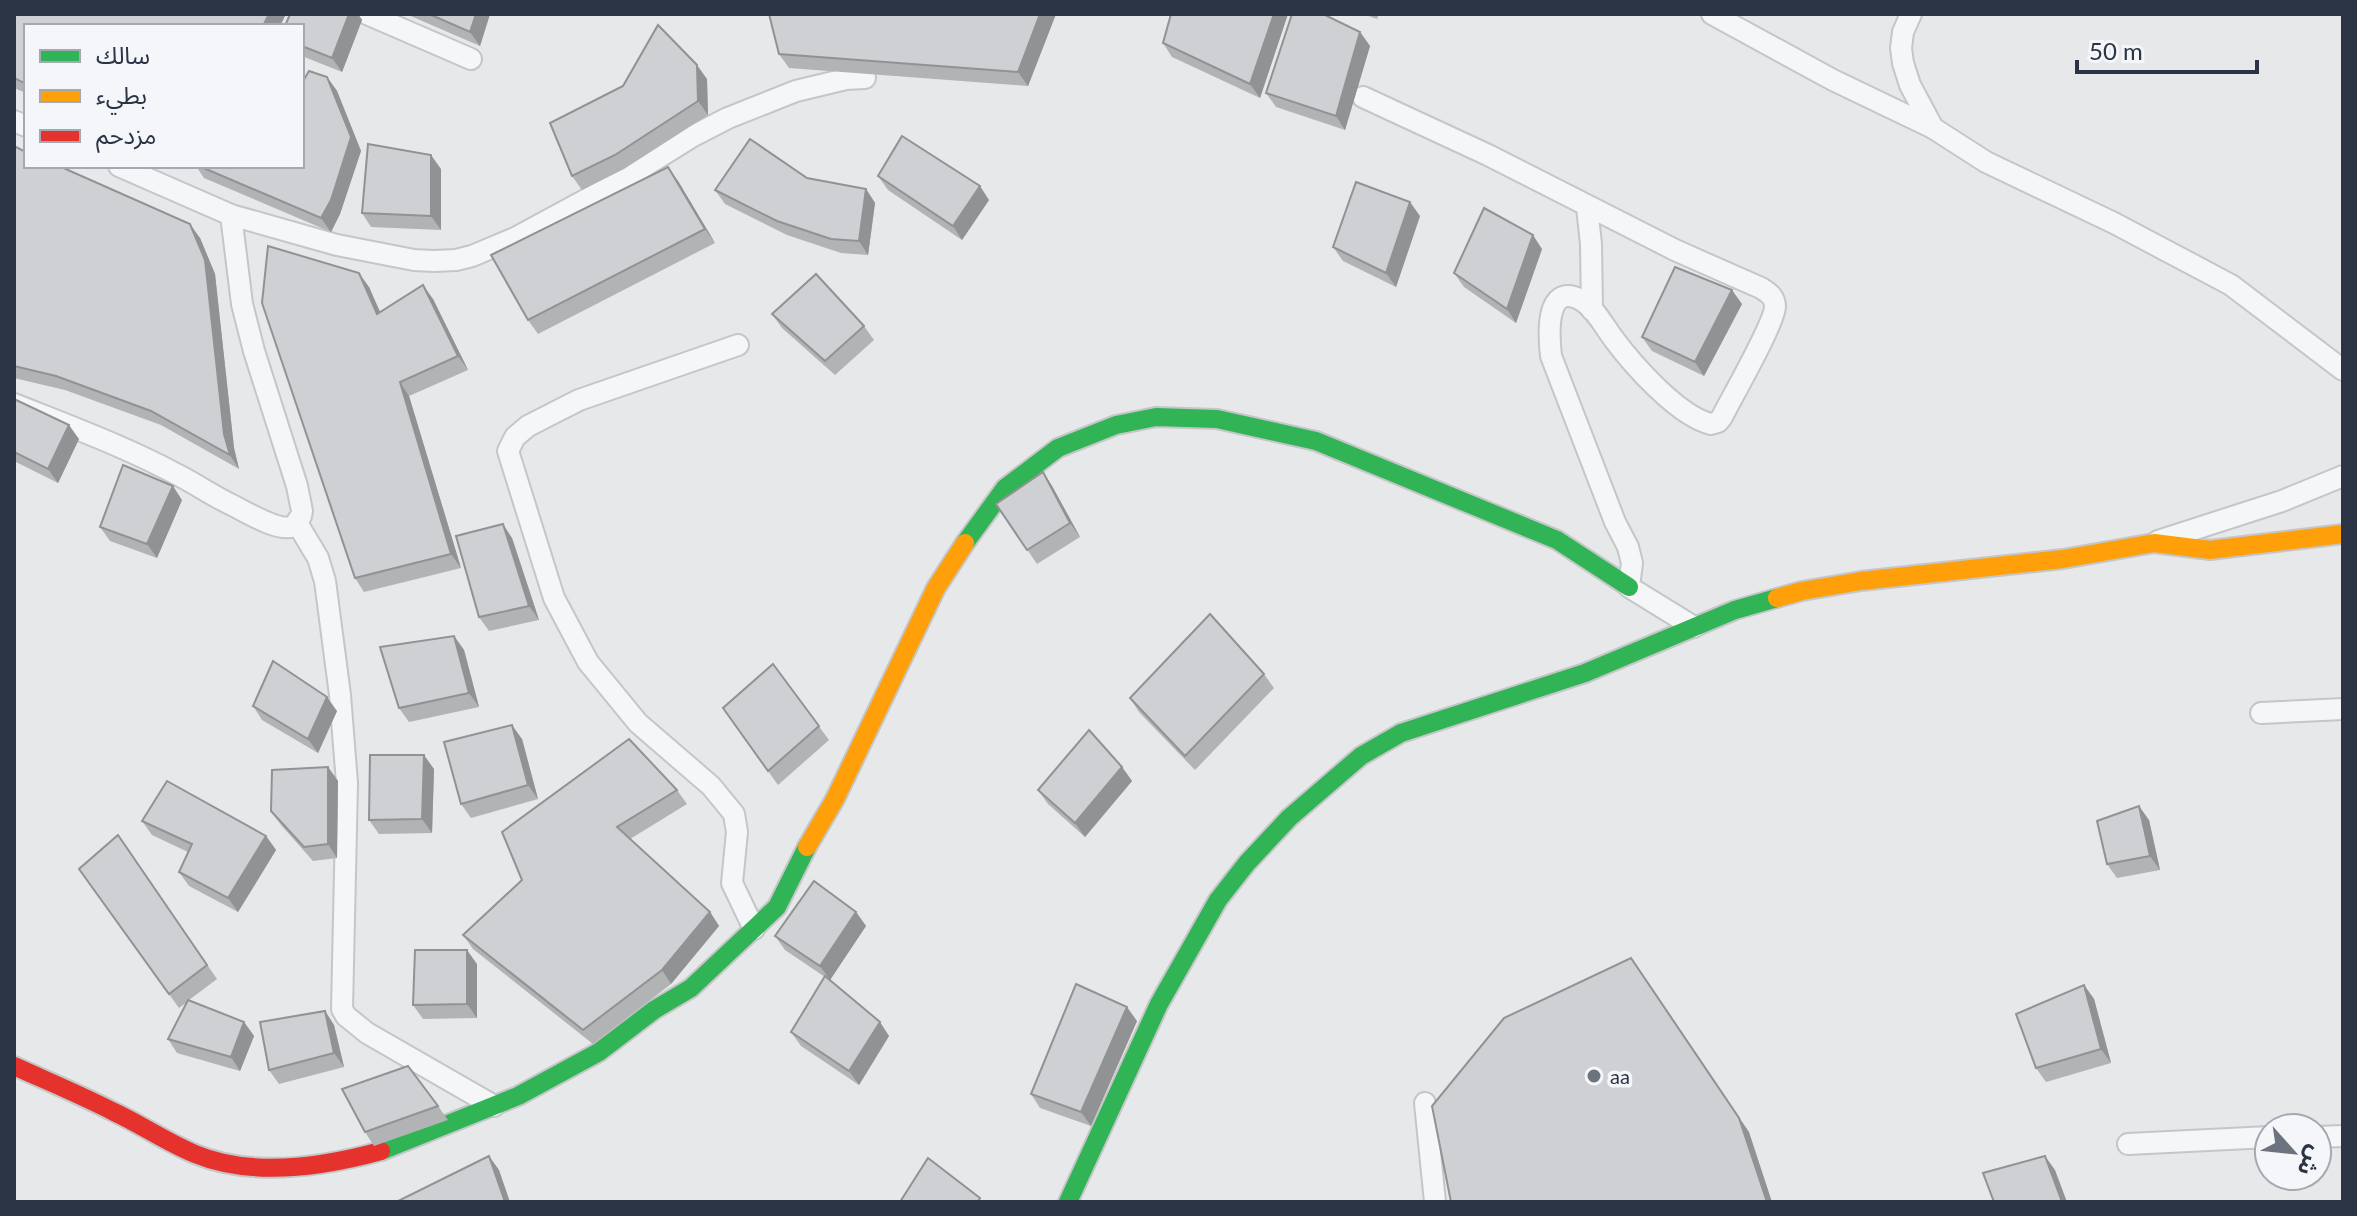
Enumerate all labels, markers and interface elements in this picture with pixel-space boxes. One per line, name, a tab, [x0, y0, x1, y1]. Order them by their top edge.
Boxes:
legend	[24, 24, 304, 168]
scale bar	[2077, 24, 2257, 74]
text: 50 m	[2089, 36, 2143, 65]
text: سالك	[96, 40, 150, 69]
text: بطيء	[96, 80, 147, 115]
text: مزدحم	[96, 120, 156, 153]
place label: aa	[1610, 1064, 1630, 1088]
marker: aa	[1585, 1067, 1603, 1085]
north arrow	[2253, 1112, 2333, 1192]
text: ش	[2292, 1142, 2330, 1181]

